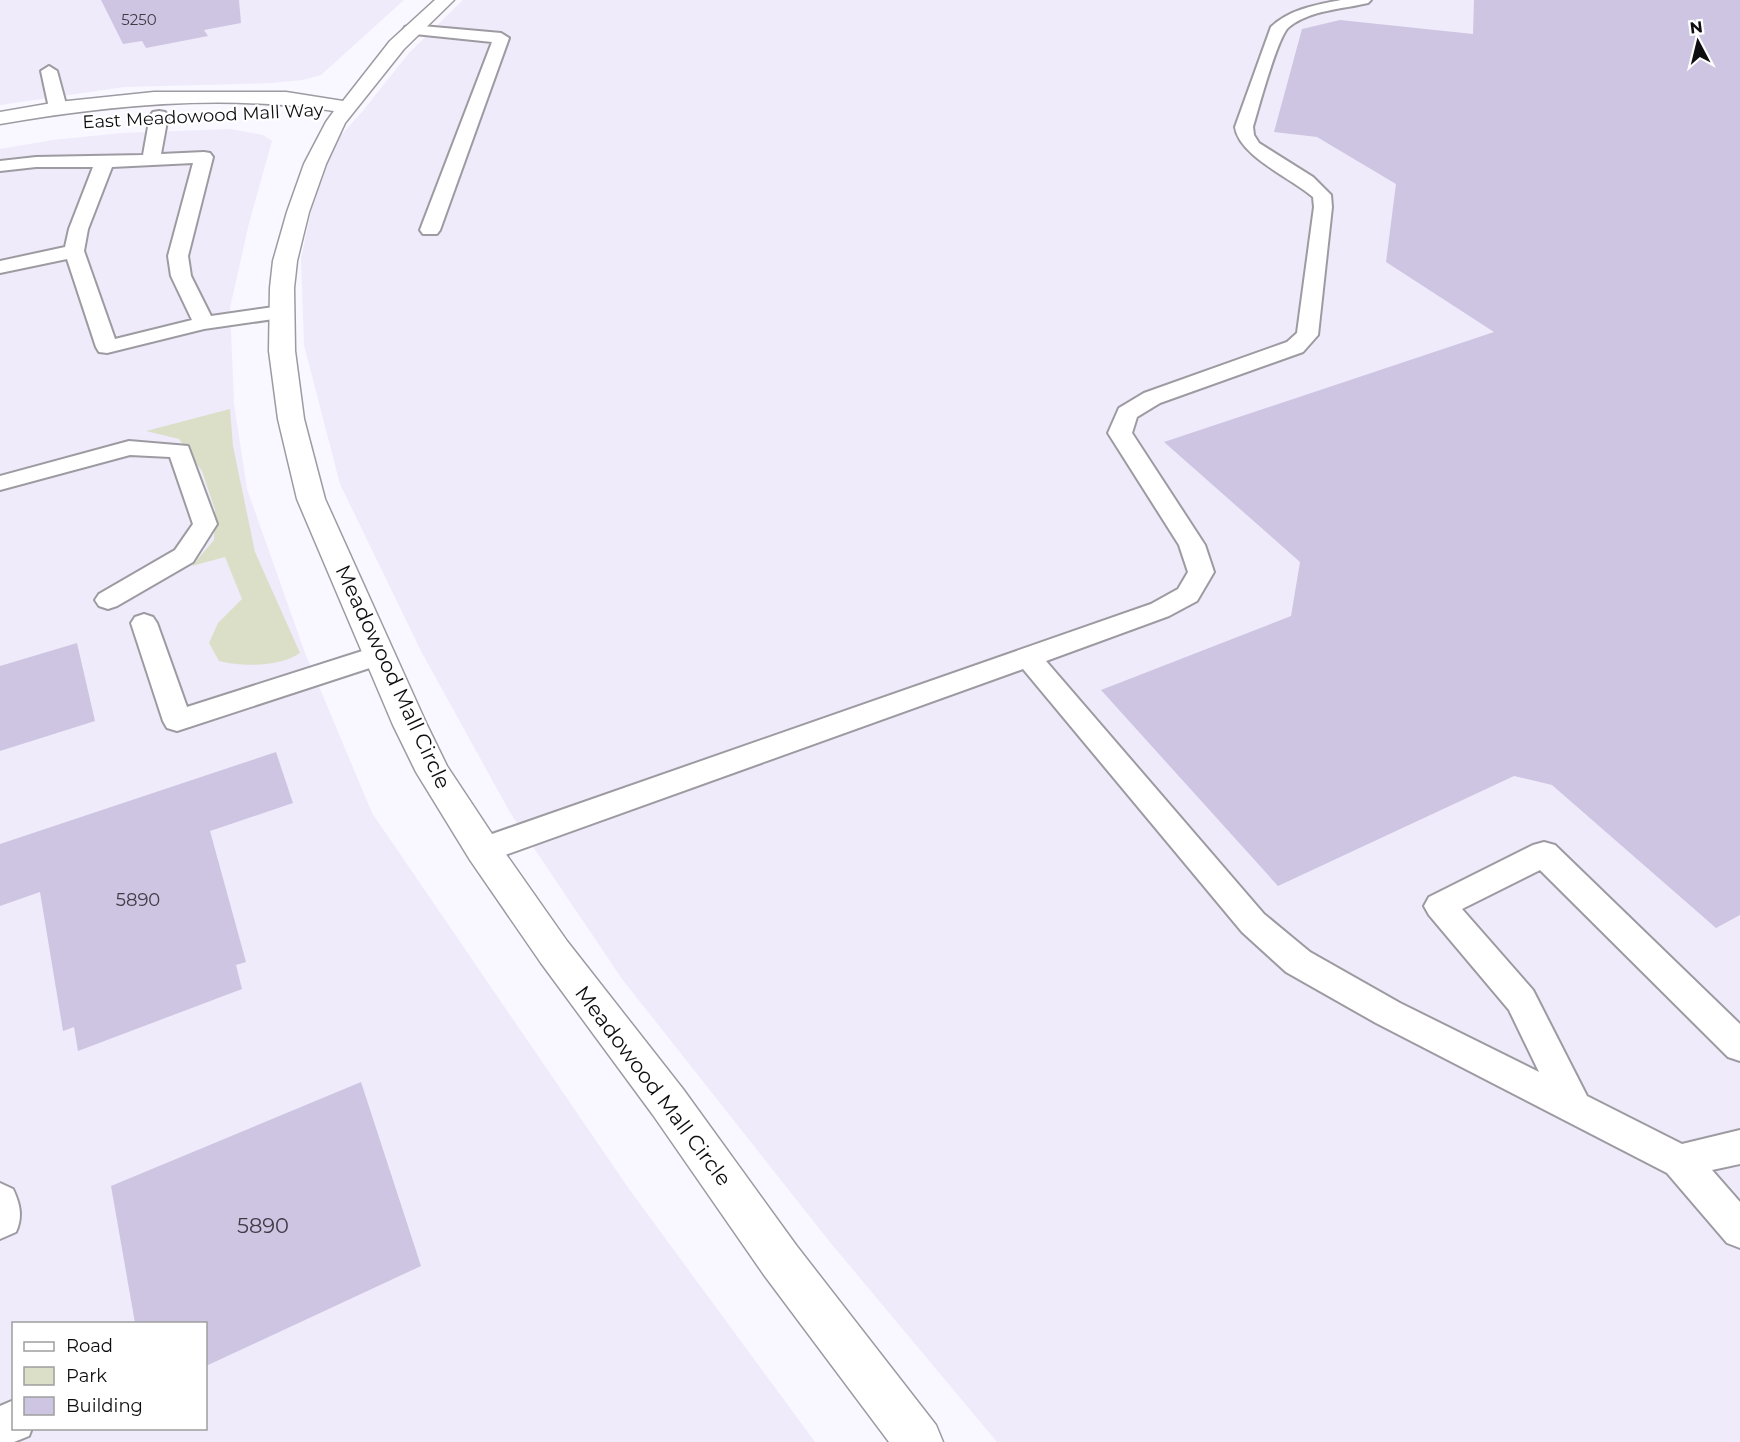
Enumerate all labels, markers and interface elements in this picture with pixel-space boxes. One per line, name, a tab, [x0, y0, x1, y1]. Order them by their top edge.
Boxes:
house number: 5250	[121, 10, 157, 29]
north arrow	[1668, 12, 1728, 72]
text: N	[1689, 17, 1704, 38]
street label: East Meadowood Mall Way	[82, 99, 324, 133]
street label: Meadowood Mall Circle	[331, 561, 456, 793]
house number: 5890	[116, 889, 160, 911]
street label: Meadowood Mall Circle	[570, 981, 737, 1191]
house number: 5890	[237, 1213, 289, 1238]
legend	[12, 1322, 207, 1430]
text: Road	[66, 1335, 113, 1357]
text: Park	[66, 1365, 107, 1387]
text: Building	[66, 1395, 143, 1417]

